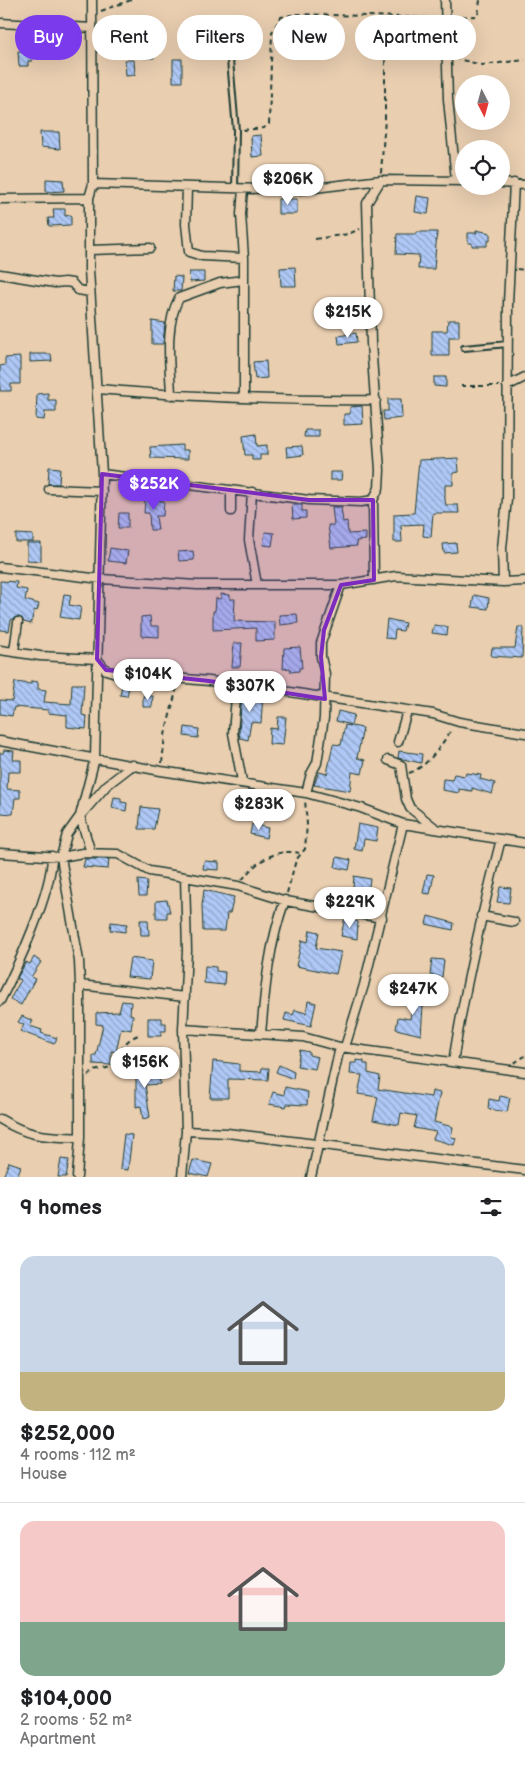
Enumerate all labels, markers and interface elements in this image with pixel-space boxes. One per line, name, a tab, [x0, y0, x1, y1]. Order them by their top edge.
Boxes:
chip: Buy	[15, 15, 82, 60]
chip: Rent	[92, 15, 167, 60]
chip: Filters	[177, 15, 263, 60]
chip: New	[273, 15, 345, 60]
chip: Apartment	[355, 15, 476, 60]
north arrow	[455, 75, 510, 130]
map controls	[455, 75, 510, 195]
button: locate	[455, 140, 510, 195]
pin: $206K	[253, 164, 323, 206]
text: $206K	[263, 170, 313, 189]
pin: $215K	[313, 296, 383, 339]
text: $215K	[325, 303, 371, 322]
pin: $252K	[119, 468, 189, 511]
text: $252K	[129, 475, 179, 494]
pin: $104K	[113, 658, 183, 701]
text: $104K	[124, 665, 172, 684]
pin: $307K	[215, 670, 285, 713]
text: $307K	[225, 677, 275, 696]
pin: $283K	[224, 788, 294, 831]
text: $283K	[234, 795, 284, 814]
pin: $229K	[315, 886, 385, 929]
text: $229K	[325, 893, 375, 912]
pin: $247K	[378, 974, 448, 1016]
text: $247K	[389, 980, 437, 999]
pin: $156K	[110, 1046, 180, 1089]
text: $156K	[121, 1053, 169, 1072]
icon: filters	[477, 1193, 505, 1221]
text: 9 homes	[20, 1195, 102, 1220]
icon: home	[218, 1288, 308, 1378]
text: $252,000	[20, 1421, 115, 1446]
text: 4 rooms · 112 m²	[20, 1446, 136, 1465]
text: House	[20, 1465, 67, 1484]
icon: home	[218, 1554, 308, 1644]
text: $104,000	[20, 1686, 112, 1711]
text: 2 rooms · 52 m²	[20, 1711, 132, 1730]
text: Apartment	[20, 1730, 96, 1749]

